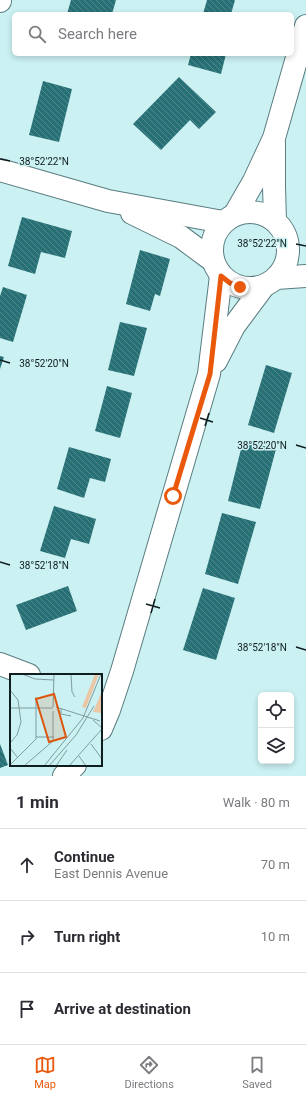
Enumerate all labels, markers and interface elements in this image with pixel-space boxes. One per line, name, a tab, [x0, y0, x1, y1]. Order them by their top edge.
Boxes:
search box	[12, 12, 294, 56]
icon: search	[26, 23, 48, 45]
text: Search here	[58, 25, 137, 43]
text: 38°52'22"N	[19, 156, 69, 167]
text: 38°52'22"N	[237, 238, 287, 249]
route end	[231, 278, 249, 296]
text: 38°52'20"N	[19, 358, 69, 369]
text: 38°52'20"N	[237, 440, 287, 451]
route start	[164, 487, 182, 505]
text: 38°52'18"N	[19, 560, 69, 571]
text: 38°52'18"N	[237, 642, 287, 653]
inset map	[10, 674, 102, 766]
map controls	[258, 692, 294, 764]
button: locate	[258, 692, 294, 728]
button: layers	[258, 728, 294, 764]
text: 1 min	[16, 792, 59, 812]
text: Walk · 80 m	[223, 795, 290, 810]
text: Continue	[54, 848, 115, 866]
icon: ahead	[16, 854, 38, 876]
text: 70 m	[261, 857, 290, 872]
text: East Dennis Avenue	[54, 866, 168, 881]
icon: right	[16, 926, 38, 948]
text: Turn right	[54, 928, 120, 946]
text: 10 m	[261, 929, 290, 944]
icon: arrive	[16, 998, 38, 1020]
text: Arrive at destination	[54, 1000, 191, 1018]
tab: Map	[34, 1054, 56, 1091]
tab: Directions	[124, 1054, 174, 1091]
tab: Saved	[242, 1054, 272, 1091]

